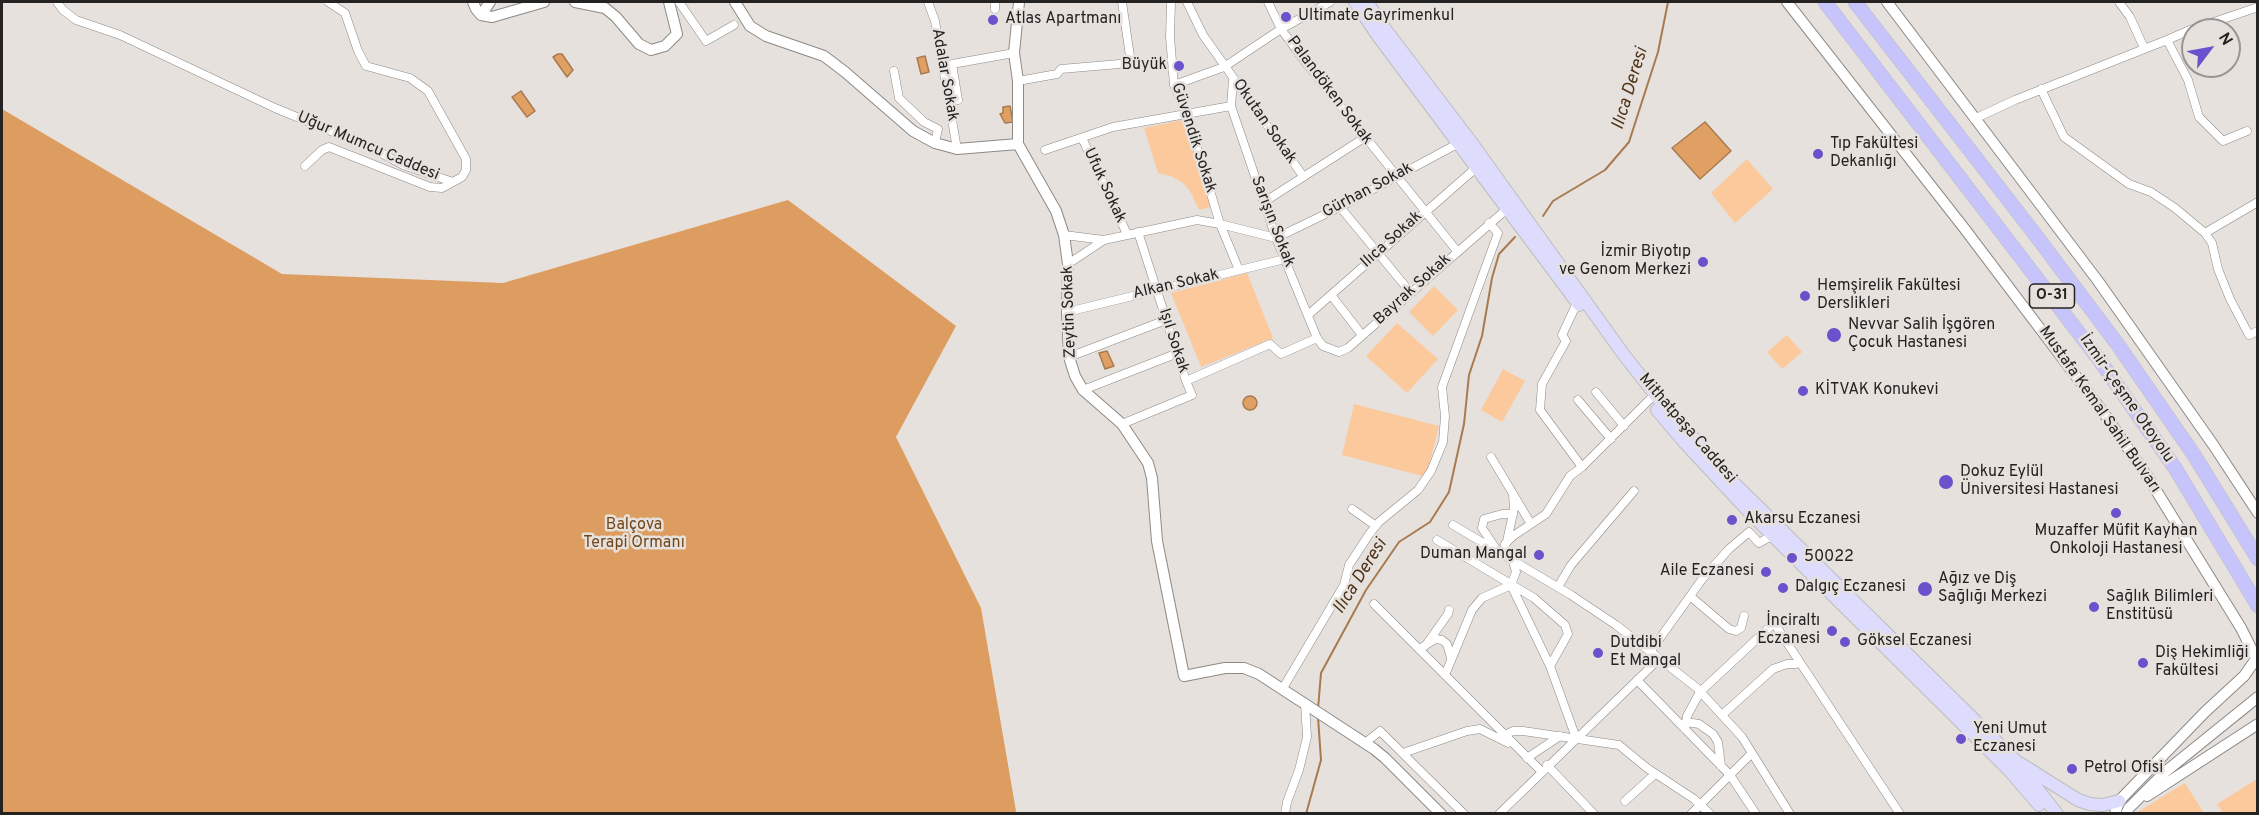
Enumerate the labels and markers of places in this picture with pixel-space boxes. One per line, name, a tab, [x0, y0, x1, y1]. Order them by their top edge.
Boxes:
place label: Ultimate Gayrimenkul	[1298, 7, 1454, 27]
place label: Atlas Apartmanı	[1005, 10, 1121, 30]
marker: Ultimate Gayrimenkul	[1279, 10, 1293, 24]
marker: Atlas Apartmanı	[986, 13, 1000, 27]
place label: Büyük	[1122, 56, 1167, 76]
marker: Büyük	[1172, 59, 1186, 73]
place label: Tıp Fakültesi Dekanlığı	[1830, 135, 1918, 173]
marker: Tıp Fakültesi Dekanlığı	[1811, 147, 1825, 161]
place label: İzmir Biyotıp ve Genom Merkezi	[1559, 243, 1691, 281]
marker: İzmir Biyotıp ve Genom Merkezi	[1696, 255, 1710, 269]
place label: Hemşirelik Fakültesi Derslikleri	[1817, 277, 1961, 315]
marker: Hemşirelik Fakültesi Derslikleri	[1798, 289, 1812, 303]
place label: Nevvar Salih İşgören Çocuk Hastanesi	[1848, 316, 1995, 354]
marker: Nevvar Salih İşgören Çocuk Hastanesi	[1825, 326, 1843, 344]
place label: KİTVAK Konukevi	[1815, 381, 1939, 401]
marker: KİTVAK Konukevi	[1796, 384, 1810, 398]
place label: Dokuz Eylül Üniversitesi Hastanesi	[1960, 463, 2119, 501]
marker: Dokuz Eylül Üniversitesi Hastanesi	[1937, 473, 1955, 491]
marker: Muzaffer Müfit Kayhan Onkoloji Hastanesi	[2109, 506, 2123, 520]
place label: Akarsu Eczanesi	[1744, 510, 1861, 530]
marker: Akarsu Eczanesi	[1725, 513, 1739, 527]
place label: Muzaffer Müfit Kayhan Onkoloji Hastanesi	[2035, 522, 2197, 560]
place label: Duman Mangal	[1420, 545, 1527, 565]
marker: Duman Mangal	[1532, 548, 1546, 562]
place label: 50022	[1804, 548, 1854, 568]
marker: 50022	[1785, 551, 1799, 565]
place label: Aile Eczanesi	[1660, 562, 1754, 582]
marker: Aile Eczanesi	[1759, 565, 1773, 579]
place label: Ağız ve Diş Sağlığı Merkezi	[1938, 570, 2047, 608]
place label: Dalgıç Eczanesi	[1795, 578, 1906, 598]
marker: Ağız ve Diş Sağlığı Merkezi	[1916, 580, 1934, 598]
marker: Dalgıç Eczanesi	[1776, 581, 1790, 595]
place label: Sağlık Bilimleri Enstitüsü	[2106, 588, 2213, 626]
marker: Sağlık Bilimleri Enstitüsü	[2087, 600, 2101, 614]
place label: İnciraltı Eczanesi	[1757, 612, 1820, 650]
marker: İnciraltı Eczanesi	[1825, 624, 1839, 638]
place label: Göksel Eczanesi	[1857, 632, 1972, 652]
place label: Dutdibi Et Mangal	[1610, 634, 1681, 672]
marker: Göksel Eczanesi	[1838, 635, 1852, 649]
place label: Diş Hekimliği Fakültesi	[2155, 644, 2249, 682]
marker: Dutdibi Et Mangal	[1591, 646, 1605, 660]
marker: Diş Hekimliği Fakültesi	[2136, 656, 2150, 670]
place label: Yeni Umut Eczanesi	[1973, 720, 2047, 758]
marker: Yeni Umut Eczanesi	[1954, 732, 1968, 746]
place label: Petrol Ofisi	[2084, 759, 2163, 779]
marker: Petrol Ofisi	[2065, 762, 2079, 776]

